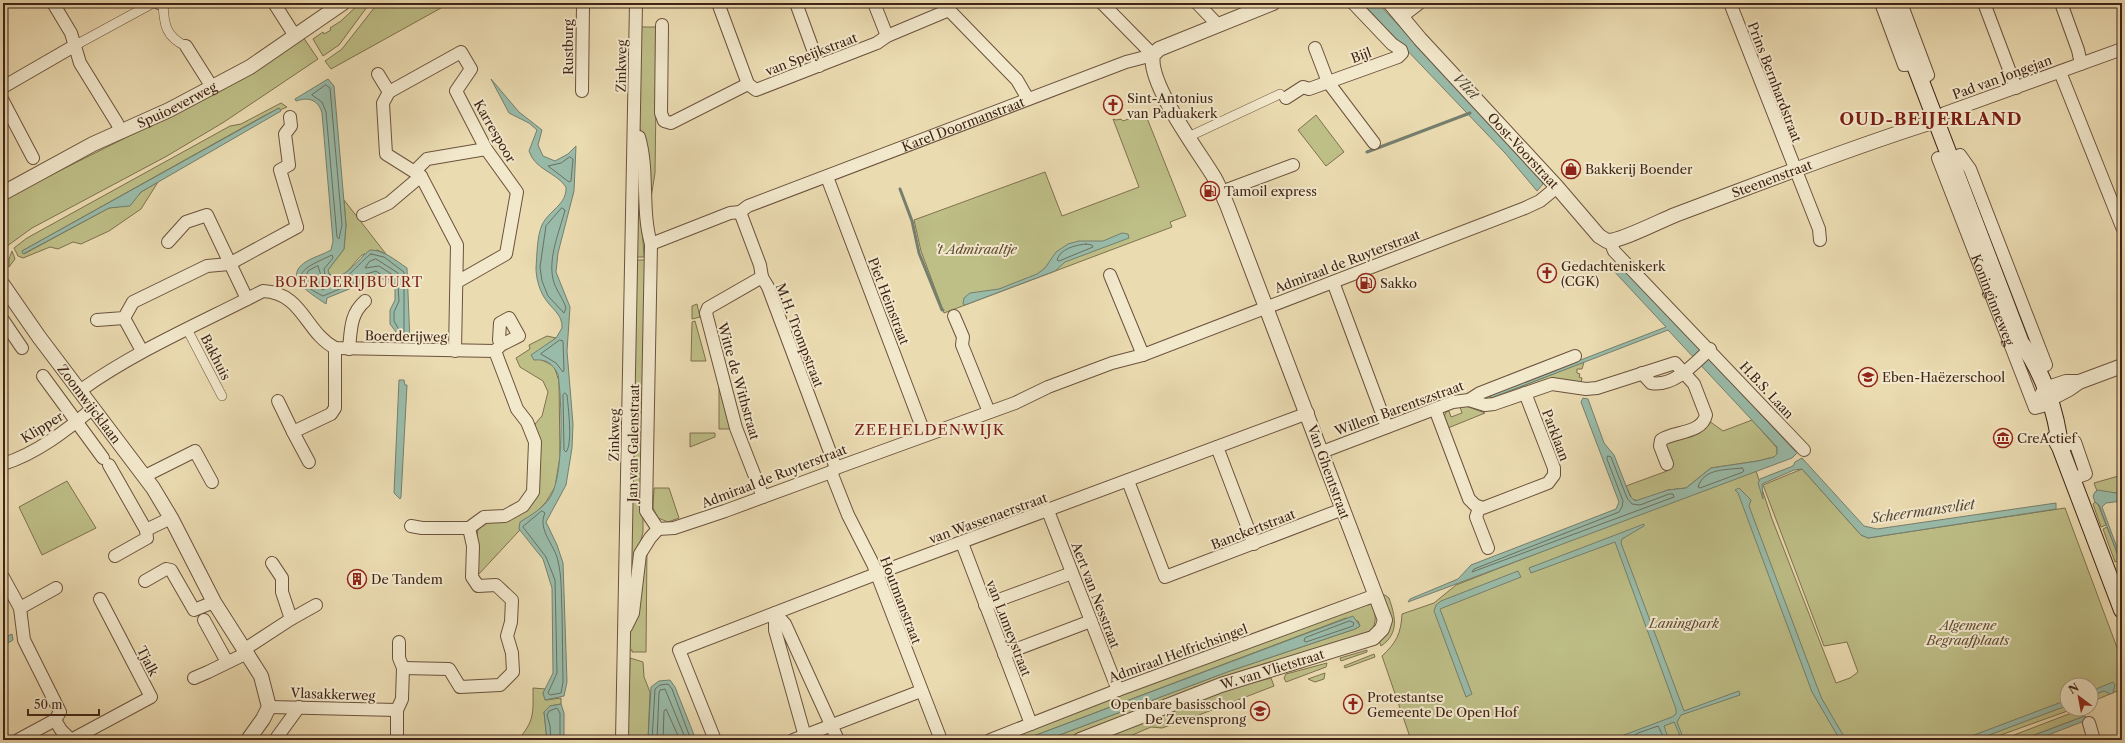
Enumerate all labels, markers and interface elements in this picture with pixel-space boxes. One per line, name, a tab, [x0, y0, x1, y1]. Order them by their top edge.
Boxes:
street label: Rustburg	[560, 19, 576, 75]
street label: Prins Bernhardstraat	[1745, 20, 1805, 145]
street label: van Speijkstraat	[762, 29, 860, 79]
street label: Zinkweg	[613, 39, 629, 92]
street label: Bijl	[1349, 44, 1374, 66]
street label: Pad van Jongejan	[1950, 52, 2054, 102]
water label: Vliet	[1449, 69, 1484, 104]
street label: Spuioeverweg	[135, 78, 219, 131]
place label: Sint-Antonius van Paduakerk	[1126, 90, 1218, 121]
street label: Karel Doormanstraat	[899, 93, 1027, 155]
church icon: Sint-Antonius van Paduakerk	[1102, 94, 1124, 116]
street label: Karrespoor	[471, 97, 520, 166]
street label: Oost-Voorstraat	[1484, 109, 1563, 192]
district label: OUD-BEIJERLAND	[1839, 109, 2023, 129]
street label: Steenenstraat	[1729, 156, 1814, 201]
shop icon: Bakkerij Boender	[1560, 158, 1582, 180]
place label: Bakkerij Boender	[1585, 161, 1693, 177]
fuel station icon: Tamoil express	[1199, 180, 1221, 202]
place label: Tamoil express	[1224, 183, 1317, 199]
street label: Admiraal de Ruyterstraat	[1271, 226, 1422, 296]
park label: 't Admiraaltje	[935, 241, 1018, 257]
street label: Koninginneweg	[1968, 252, 2018, 348]
street label: Piet Heinstraat	[865, 255, 913, 347]
place label: Gedachteniskerk (CGK)	[1561, 258, 1666, 289]
church icon: Gedachteniskerk (CGK)	[1536, 262, 1558, 284]
fuel station icon: Sakko	[1355, 272, 1377, 294]
district label: BOERDERIJBUURT	[275, 273, 423, 291]
place label: Sakko	[1380, 275, 1417, 291]
street label: M.H. Trompstraat	[773, 281, 827, 390]
street label: Witte de Withstraat	[714, 320, 763, 442]
street label: Boerderijweg	[365, 327, 448, 345]
street label: Bakhuis	[198, 331, 234, 383]
street label: H.B.S. Laan	[1737, 358, 1797, 422]
street label: Zoomwijcklaan	[54, 361, 124, 447]
school or university icon: Eben-Haëzerschool	[1857, 366, 1879, 388]
place label: Eben-Haëzerschool	[1882, 369, 2005, 385]
street label: Willem Barentszstraat	[1331, 377, 1466, 439]
street label: Jan van Galenstraat	[624, 383, 642, 504]
street label: Parklaan	[1539, 407, 1573, 463]
street label: Klipper	[18, 408, 66, 446]
street label: Zinkweg	[606, 408, 622, 461]
district label: ZEEHELDENWIJK	[855, 420, 1006, 439]
street label: Van Ghentstraat	[1304, 422, 1354, 522]
museum icon: CreActief	[1992, 427, 2014, 449]
place label: CreActief	[2017, 430, 2078, 446]
street label: Admiraal de Ruyterstraat	[698, 441, 849, 511]
street label: van Wassenaerstraat	[926, 489, 1050, 547]
water label: Scheermansvliet	[1869, 495, 1977, 527]
street label: Banckertstraat	[1209, 505, 1298, 552]
street label: Aert van Nesstraat	[1068, 539, 1124, 651]
street label: Houtmanstraat	[877, 554, 925, 646]
building icon: De Tandem	[346, 568, 368, 590]
place label: De Tandem	[371, 571, 443, 587]
street label: van Lumeystraat	[983, 577, 1035, 679]
park label: Laningpark	[1648, 615, 1719, 631]
park label: Algemene Begraafplaats	[1926, 617, 2010, 648]
street label: Admiraal Helfrichsingel	[1105, 620, 1250, 686]
street label: Tjalk	[134, 643, 163, 679]
street label: W. van Vlietstraat	[1217, 645, 1327, 693]
north arrow	[2059, 677, 2099, 717]
text: N	[2066, 680, 2082, 697]
street label: Vlasakkerweg	[289, 684, 376, 703]
place label: Protestantse Gemeente De Open Hof	[1367, 689, 1519, 720]
scale bar	[28, 691, 99, 717]
church icon: Protestantse Gemeente De Open Hof	[1342, 693, 1364, 715]
place label: Openbare basisschool De Zevensprong	[1111, 696, 1246, 727]
text: 50 m	[34, 697, 63, 712]
school or university icon: Openbare basisschool De Zevensprong	[1249, 700, 1271, 722]

